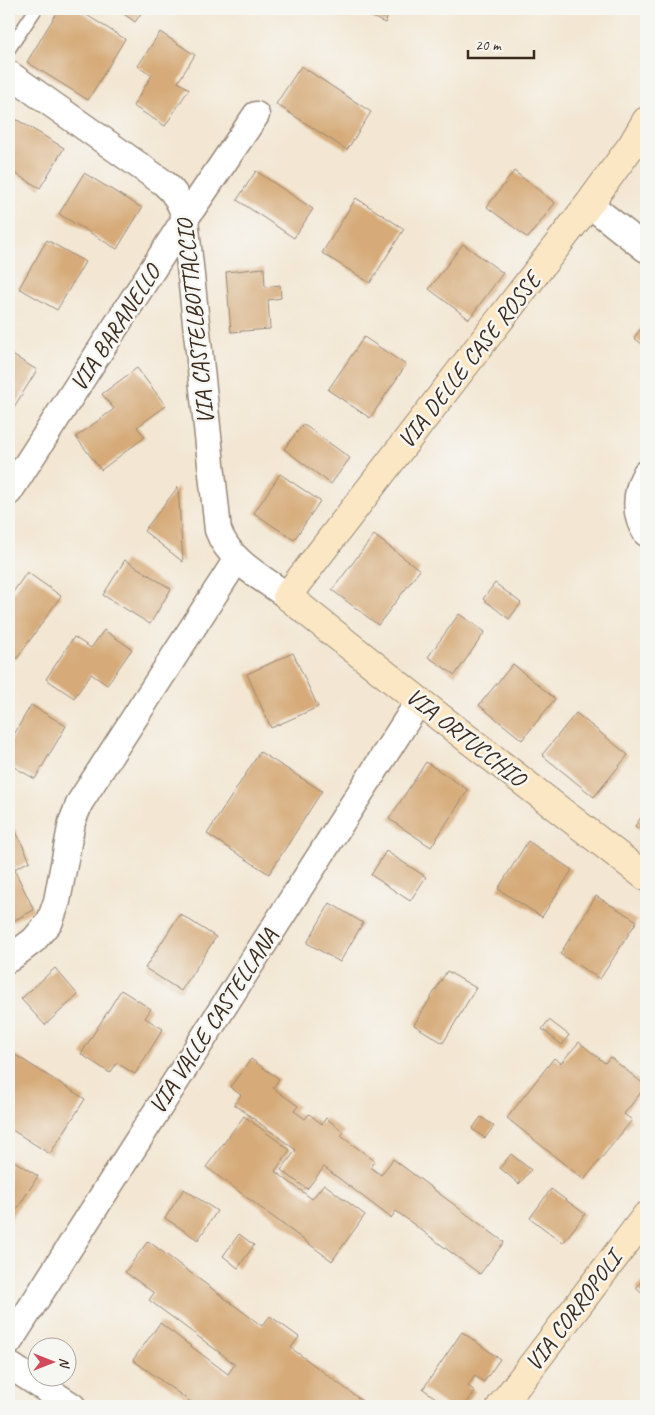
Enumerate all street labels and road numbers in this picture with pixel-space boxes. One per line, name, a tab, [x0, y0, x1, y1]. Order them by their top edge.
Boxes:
street label: VIA CASTELBOTTACCIO	[169, 216, 221, 426]
street label: VIA BARANELLO	[63, 257, 169, 397]
street label: VIA DELLE CASE ROSSE	[391, 264, 549, 454]
street label: VIA ORTUCCHIO	[400, 681, 534, 795]
street label: VIA VALLE CASTELLANA	[142, 922, 285, 1119]
street label: VIA CORROPOLI	[518, 1242, 630, 1377]

